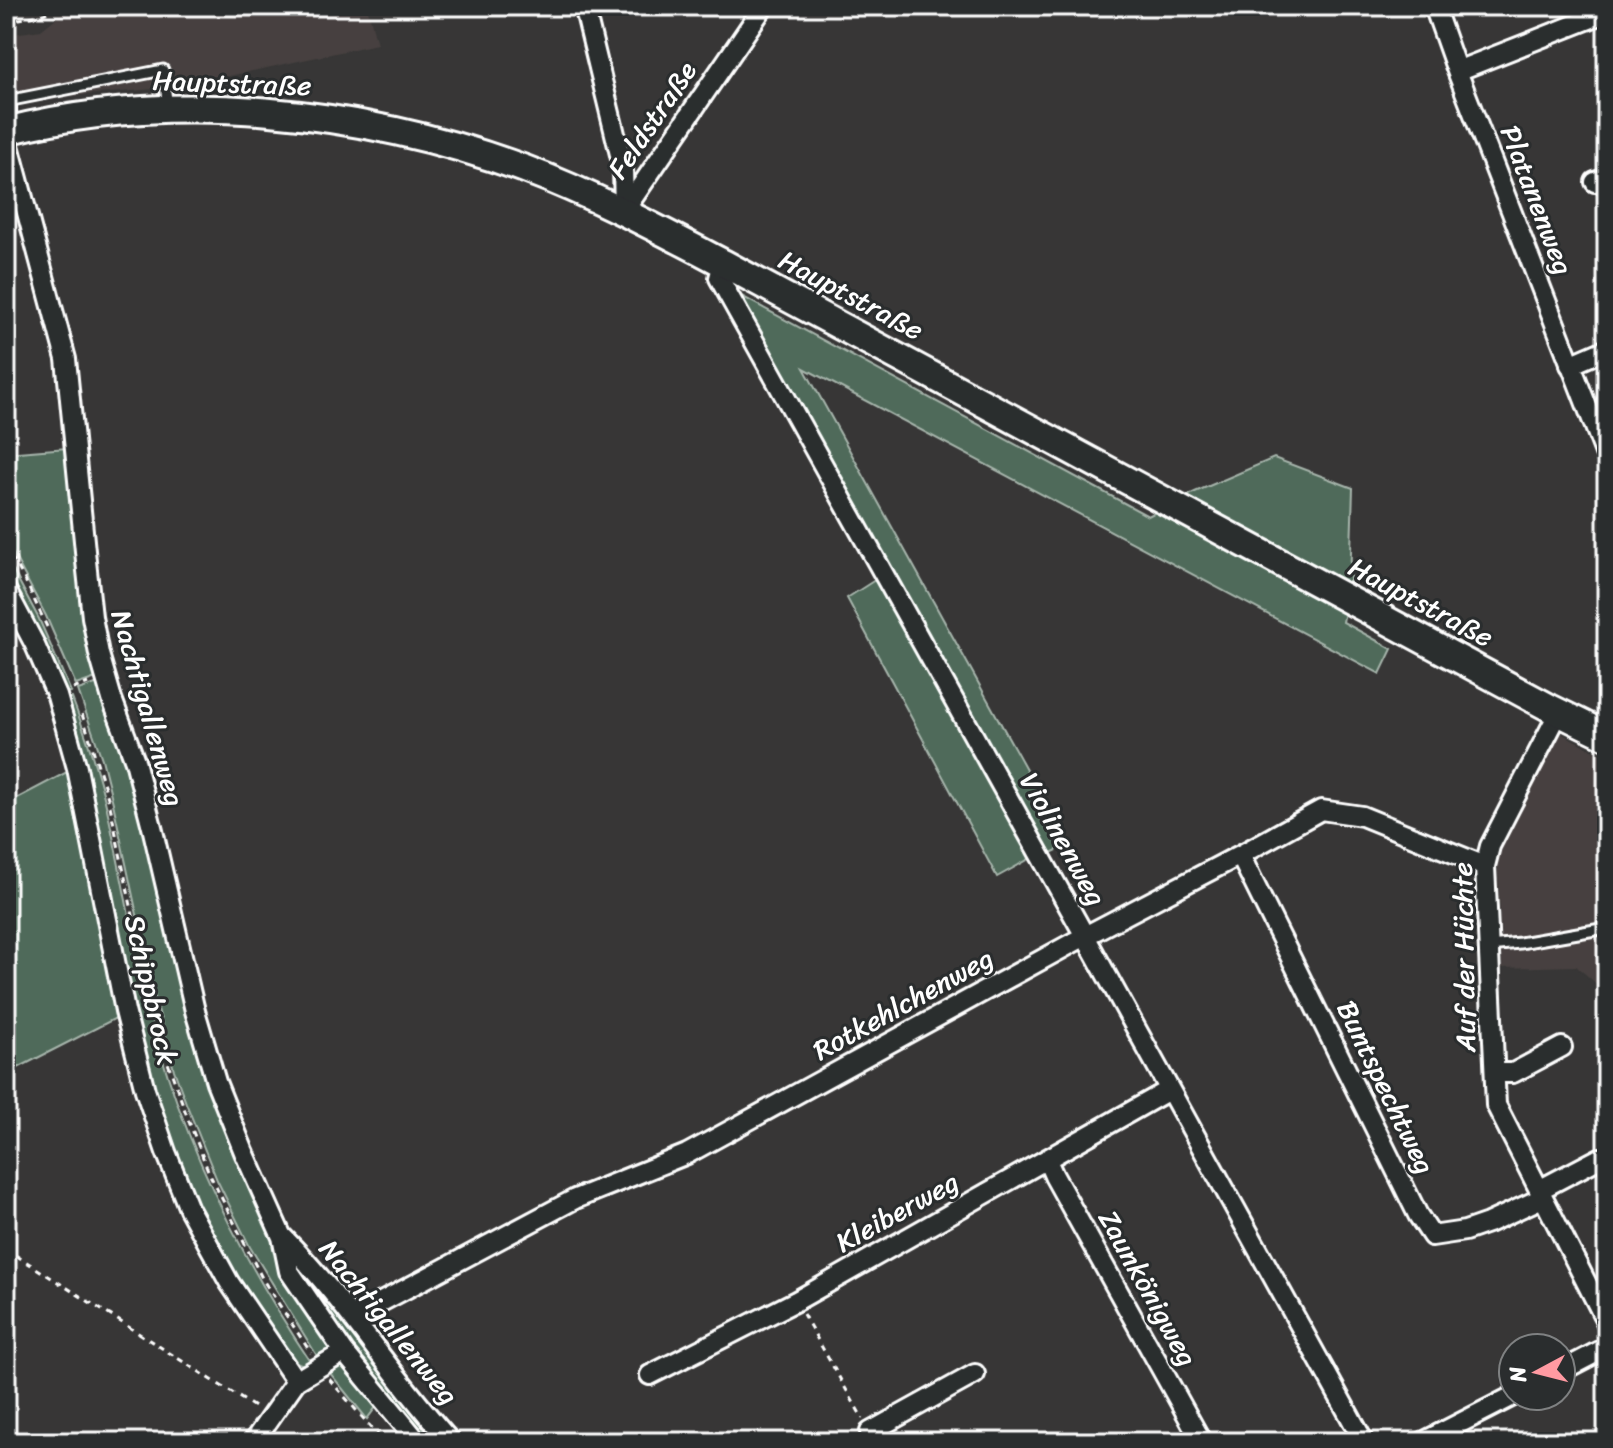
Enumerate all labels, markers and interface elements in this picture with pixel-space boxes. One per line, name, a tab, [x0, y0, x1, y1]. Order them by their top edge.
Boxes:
street label: Feldstraße	[594, 51, 710, 189]
street label: Hauptstraße	[152, 56, 312, 110]
street label: Platanenweg	[1486, 118, 1588, 282]
street label: Hauptstraße	[769, 236, 933, 354]
street label: Hauptstraße	[1339, 543, 1503, 661]
street label: Nachtigallenweg	[97, 604, 199, 812]
street label: Violinenweg	[1006, 763, 1120, 915]
street label: Auf der Hüchte	[1438, 862, 1490, 1053]
street label: Schippbrock	[110, 910, 192, 1070]
street label: Rotkehlchenweg	[803, 934, 1003, 1074]
street label: Buntspechtweg	[1323, 992, 1449, 1182]
street label: Kleiberweg	[826, 1158, 968, 1266]
street label: Zaunkönigweg	[1085, 1200, 1211, 1376]
street label: Nachtigallenweg	[306, 1228, 472, 1416]
north arrow	[1497, 1332, 1577, 1412]
text: N	[1497, 1364, 1538, 1385]

